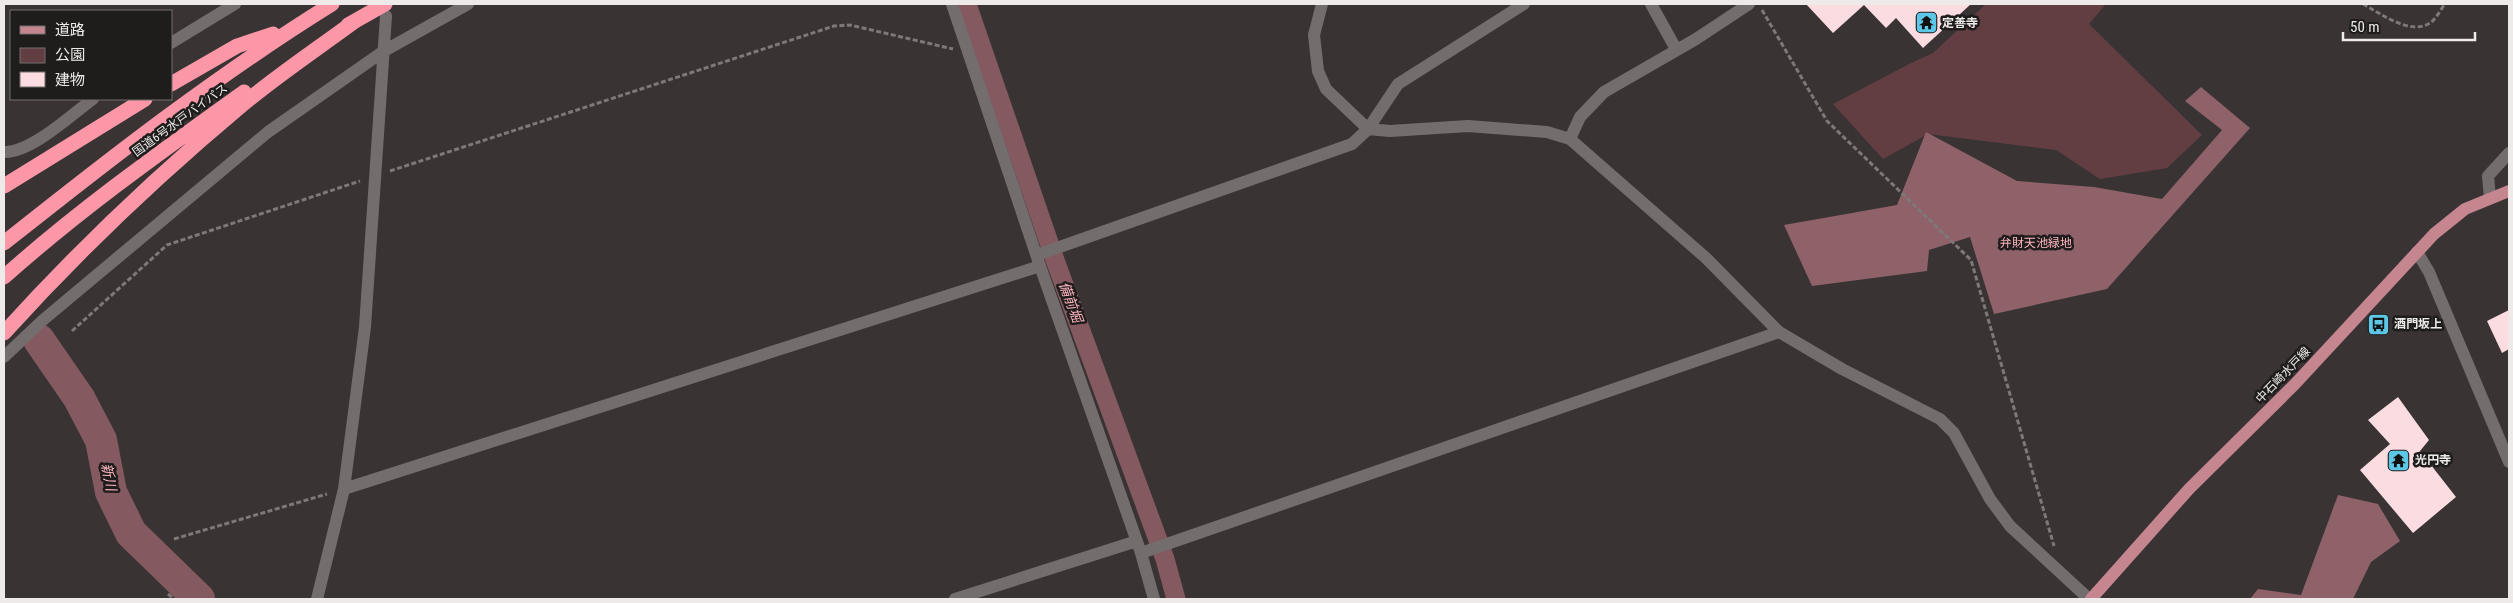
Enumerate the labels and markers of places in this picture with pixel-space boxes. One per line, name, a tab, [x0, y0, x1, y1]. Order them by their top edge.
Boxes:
temple icon: 定善寺	[1914, 11, 1938, 35]
place label: 定善寺	[1942, 16, 1978, 30]
bus stop icon: 酒門坂上	[2366, 312, 2390, 336]
place label: 酒門坂上	[2394, 317, 2442, 331]
temple icon: 光円寺	[2387, 448, 2411, 472]
place label: 光円寺	[2415, 453, 2451, 467]

